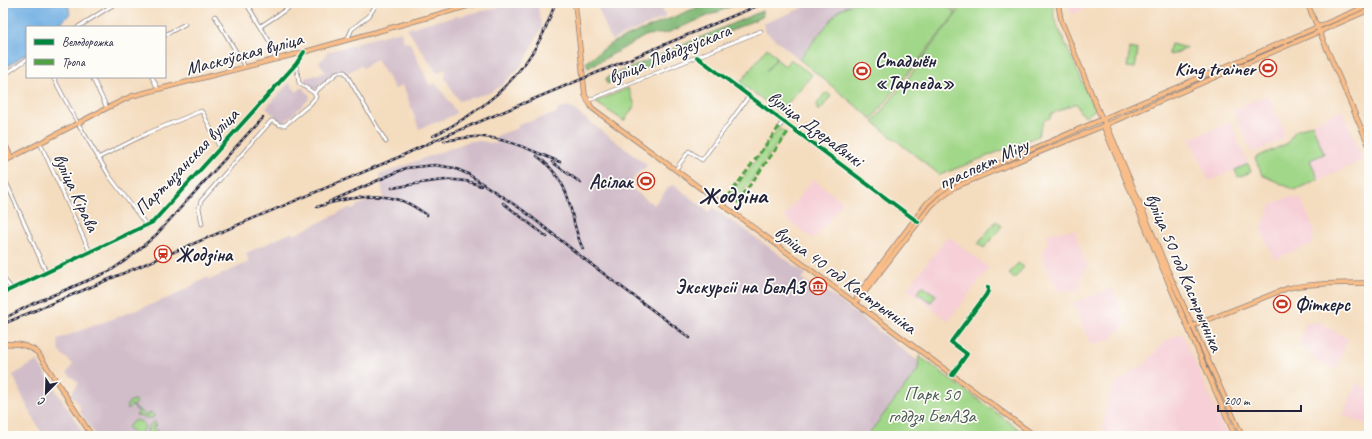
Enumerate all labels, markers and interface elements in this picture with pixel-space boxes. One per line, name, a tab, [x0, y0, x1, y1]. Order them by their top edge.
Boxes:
street label: вуліца Лебядзеўскага	[605, 18, 735, 89]
legend	[26, 26, 166, 78]
street label: Маскоўская вуліца	[183, 26, 307, 81]
text: Велодорожка	[62, 34, 114, 50]
place label: Стадыён «Тарпеда»	[875, 49, 955, 95]
text: Тропа	[62, 54, 86, 70]
place label: King trainer	[1175, 57, 1257, 81]
sports icon: King trainer	[1258, 58, 1278, 78]
sports icon: Стадыён «Тарпеда»	[852, 61, 872, 81]
street label: вуліца Дзеравянкі	[763, 85, 870, 174]
street label: Партызанская вуліца	[129, 102, 245, 220]
street label: праспект Міру	[935, 132, 1033, 195]
street label: вуліца Кірава	[48, 149, 105, 237]
place label: Асілак	[589, 170, 634, 194]
sports icon: Асілак	[636, 171, 656, 191]
district label: Жодзіна	[699, 181, 769, 211]
street label: вуліца 50 год Кастрычніка	[1140, 190, 1229, 357]
street label: вуліца 40 год Кастрычніка	[770, 220, 923, 340]
place label: Жодзіна	[176, 243, 234, 267]
station icon: Жодзіна	[153, 244, 173, 264]
place label: Экскурсіі на БелАЗ	[675, 275, 808, 299]
museum icon: Экскурсіі на БелАЗ	[808, 276, 828, 296]
place label: Фіткерс	[1295, 293, 1351, 317]
sports icon: Фіткерс	[1272, 294, 1292, 314]
north arrow	[26, 373, 66, 413]
park label: Парк 50 годдзя БелАЗа	[888, 382, 978, 428]
scale bar	[1218, 387, 1301, 413]
text: 200 m	[1224, 393, 1251, 409]
text: С	[35, 394, 47, 410]

